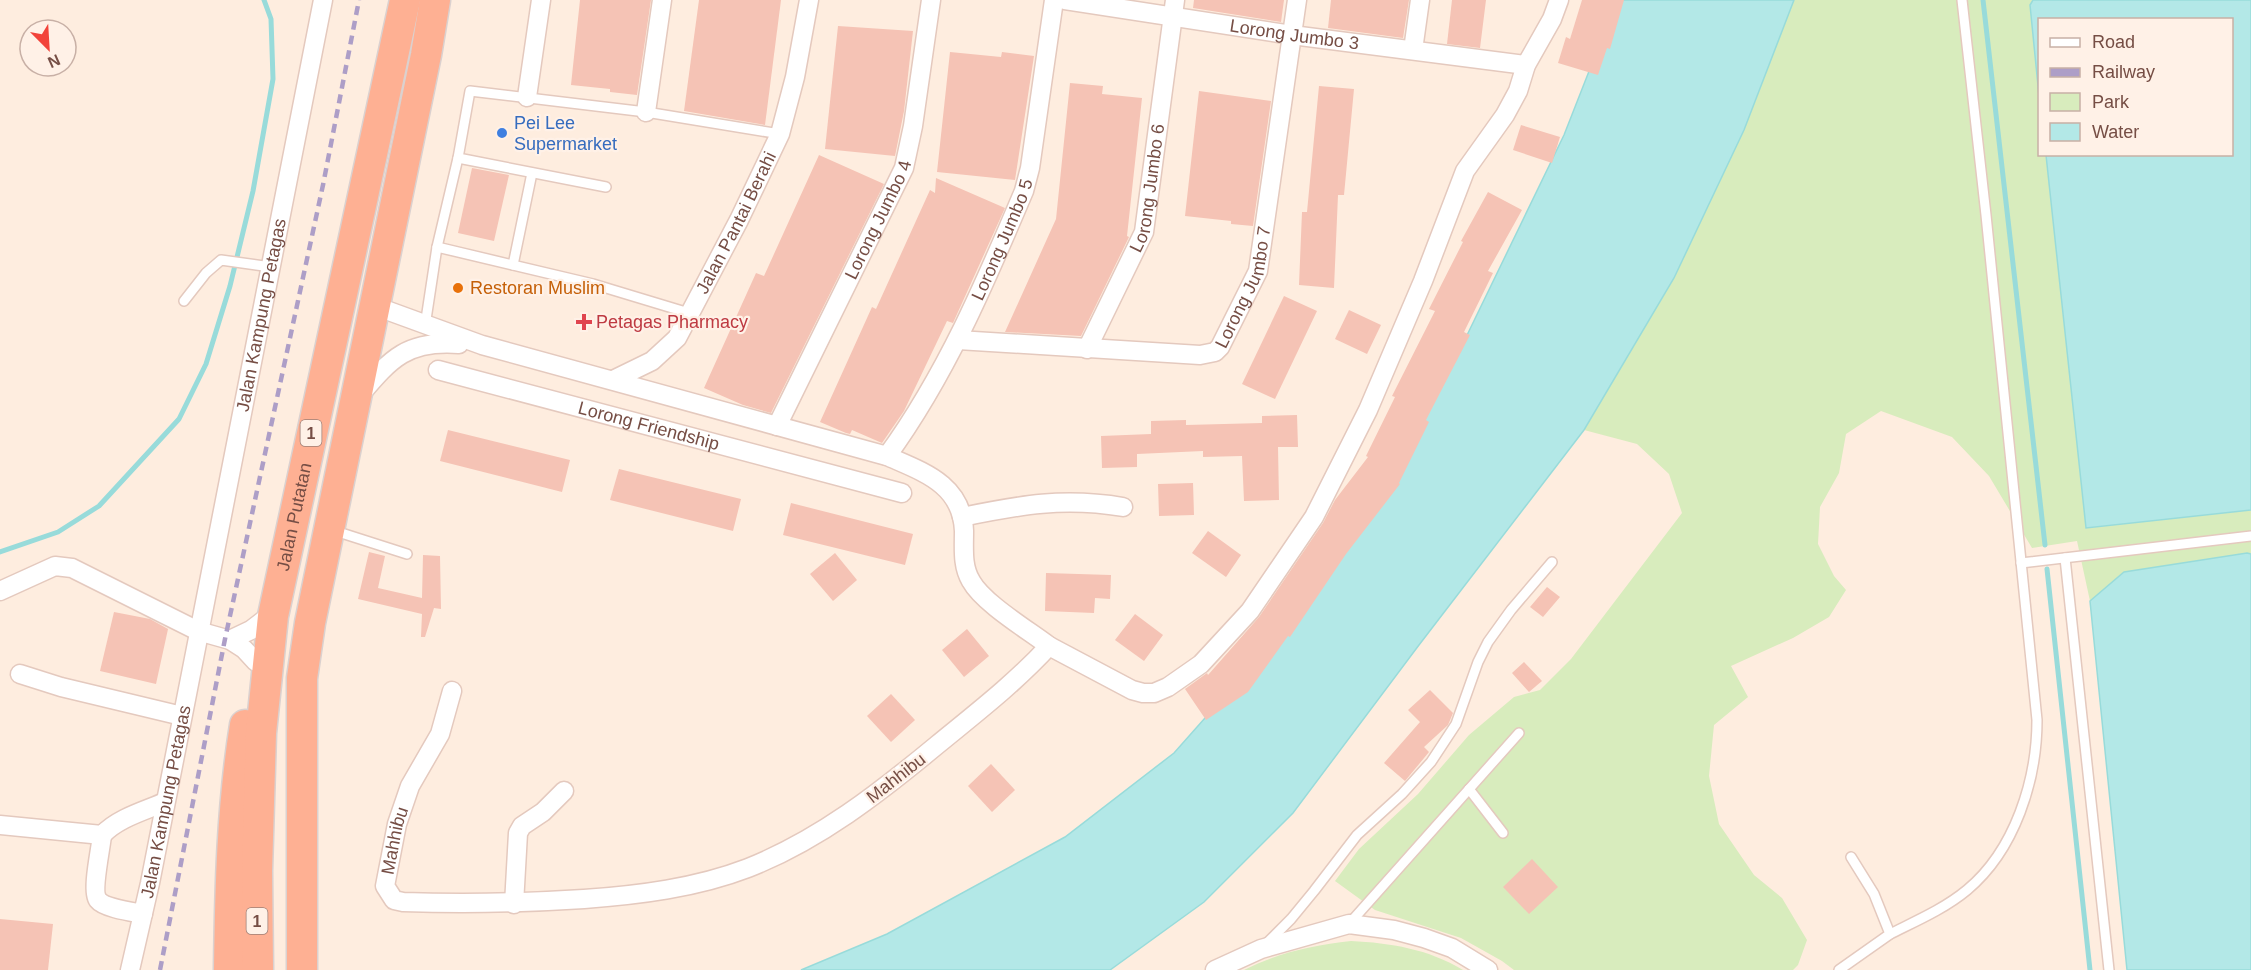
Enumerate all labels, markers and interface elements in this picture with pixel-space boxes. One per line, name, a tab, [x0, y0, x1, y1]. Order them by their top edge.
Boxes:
street label: Lorong Jumbo 3	[1228, 16, 1360, 53]
north arrow	[18, 18, 78, 78]
legend	[2038, 18, 2233, 156]
text: Road	[2092, 32, 2135, 52]
text: N	[45, 51, 63, 71]
text: Railway	[2092, 62, 2155, 82]
text: Park	[2092, 92, 2130, 112]
place label: Pei Lee Supermarket	[514, 113, 617, 154]
text: Water	[2092, 122, 2139, 142]
street label: Lorong Jumbo 6	[1126, 123, 1168, 255]
marker: Pei Lee Supermarket	[495, 126, 509, 140]
street label: Jalan Pantai Berahi	[692, 148, 780, 297]
street label: Lorong Jumbo 4	[841, 159, 915, 282]
street label: Lorong Jumbo 5	[968, 177, 1037, 303]
street label: Jalan Kampung Petagas	[233, 217, 290, 413]
street label: Lorong Jumbo 7	[1211, 225, 1274, 351]
place label: Restoran Muslim	[470, 278, 605, 298]
marker: Restoran Muslim	[451, 281, 465, 295]
place label: Petagas Pharmacy	[596, 312, 748, 332]
marker: Petagas Pharmacy	[577, 315, 591, 329]
street label: Lorong Friendship	[576, 398, 721, 454]
road number: 1	[300, 420, 322, 446]
street label: Jalan Putatan	[273, 461, 316, 573]
street label: Jalan Kampung Petagas	[137, 704, 195, 900]
street label: Mahhibu	[863, 749, 929, 807]
street label: Mahhibu	[377, 804, 412, 876]
road number: 1	[246, 908, 268, 934]

